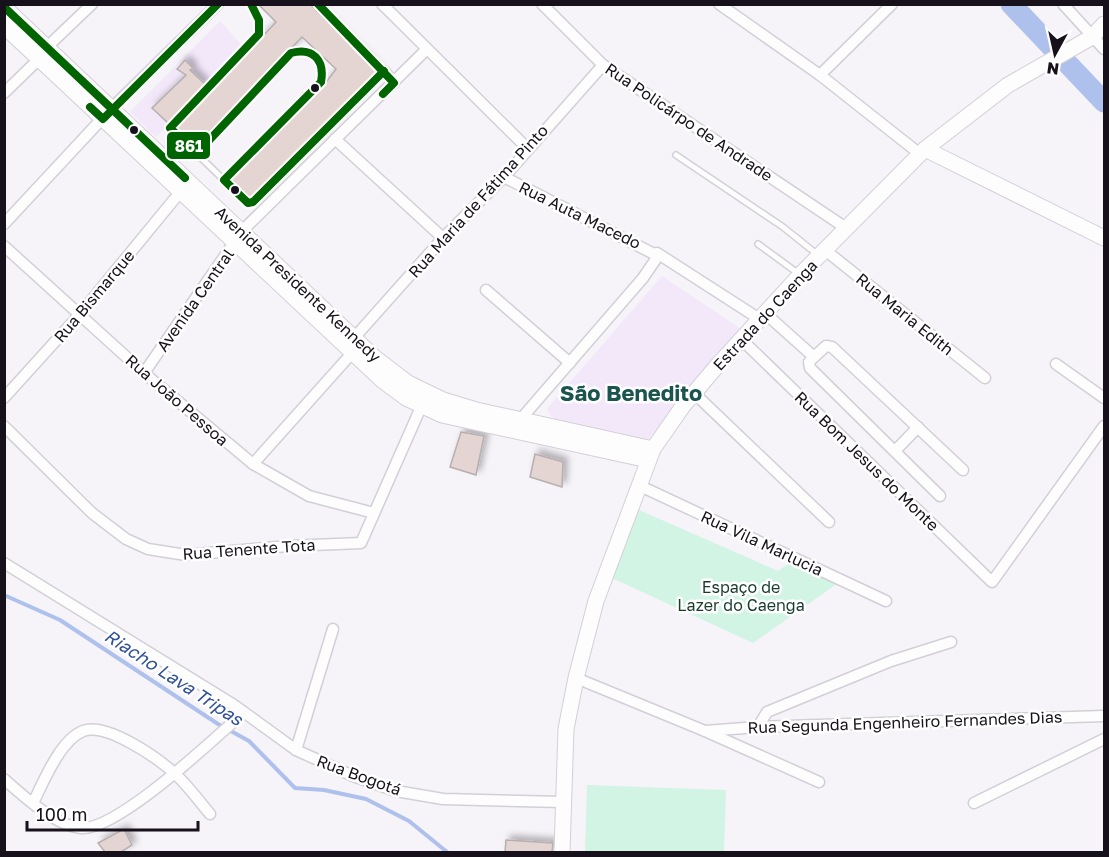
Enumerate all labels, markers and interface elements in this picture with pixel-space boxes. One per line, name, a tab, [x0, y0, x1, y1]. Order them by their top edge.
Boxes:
north arrow	[1025, 24, 1085, 84]
street label: Rua Policárpo de Andrade	[601, 58, 777, 186]
text: N	[1045, 58, 1060, 80]
unlabelled marker	[309, 82, 321, 94]
street label: Rua Maria de Fátima Pinto	[404, 120, 552, 282]
unlabelled marker	[128, 124, 140, 136]
line badge: 861	[166, 131, 211, 160]
text: 861	[175, 136, 203, 156]
street label: Rua Auta Macedo	[516, 177, 644, 253]
unlabelled marker	[229, 184, 241, 196]
street label: Avenida Presidente Kennedy	[211, 202, 385, 366]
street label: Avenida Central	[152, 245, 238, 355]
street label: Rua Bismarque	[49, 246, 139, 346]
street label: Estrada do Caenga	[709, 256, 821, 374]
street label: Rua Maria Edith	[852, 269, 958, 359]
street label: Rua João Pessoa	[122, 350, 232, 450]
district label: São Benedito	[560, 379, 702, 406]
street label: Rua Bom Jesus do Monte	[791, 387, 943, 535]
street label: Rua Vila Marlucia	[698, 506, 826, 580]
street label: Rua Tenente Tota	[182, 534, 316, 564]
park label: Espaço de Lazer do Caenga	[677, 577, 805, 615]
water label: Riacho Lava Tripas	[101, 624, 248, 731]
street label: Rua Segunda Engenheiro Fernandes Dias	[747, 707, 1063, 737]
street label: Rua Bogotá	[314, 750, 404, 800]
scale bar	[27, 794, 198, 832]
text: 100 m	[36, 803, 87, 825]

